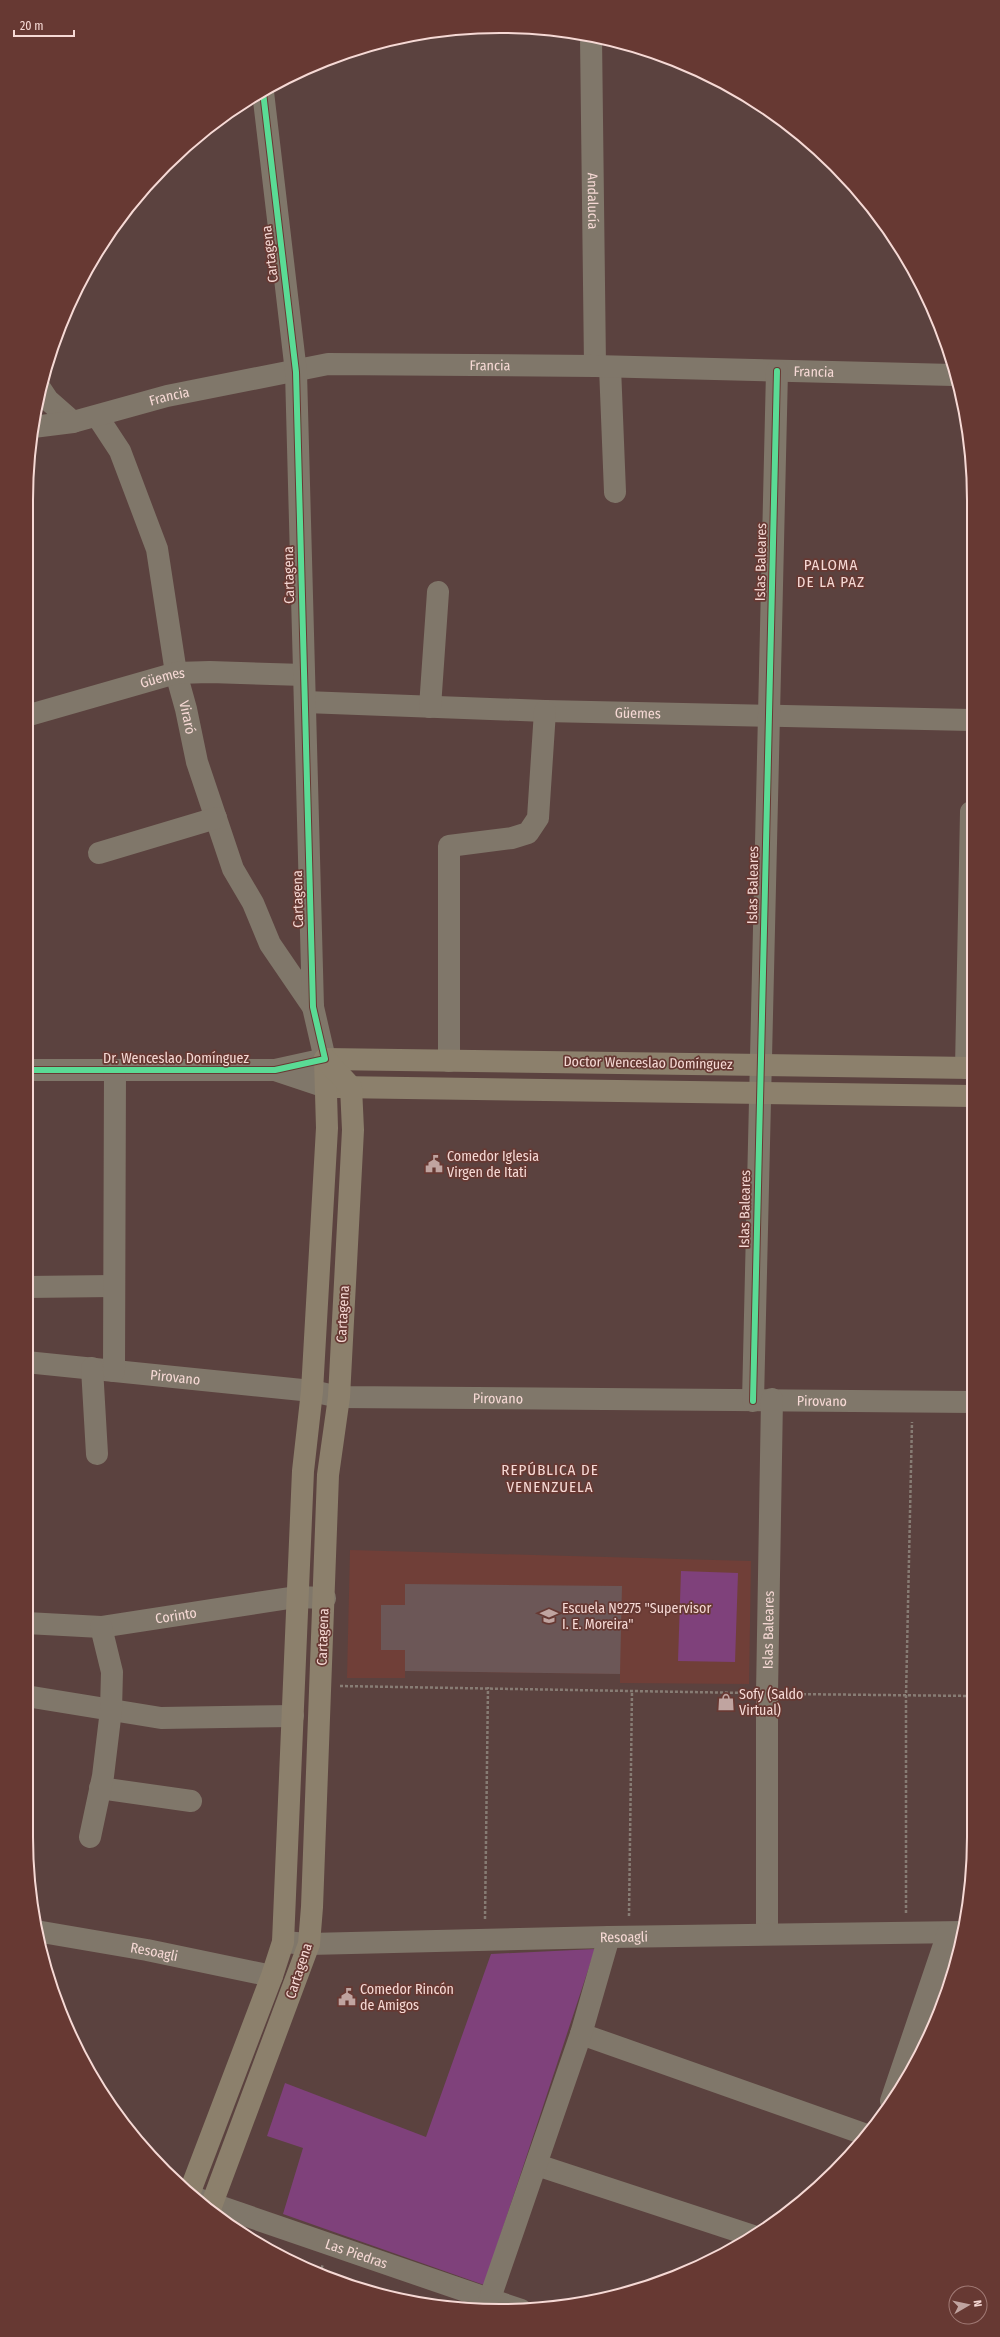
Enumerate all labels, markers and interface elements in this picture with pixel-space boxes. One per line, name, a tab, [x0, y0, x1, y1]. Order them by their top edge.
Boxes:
scale bar	[14, 12, 74, 38]
text: 20 m	[20, 19, 44, 33]
street label: Andalucía	[584, 173, 602, 229]
street label: Cartagena	[258, 224, 282, 284]
street label: Francia	[470, 357, 511, 374]
street label: Francia	[793, 362, 835, 381]
street label: Francia	[147, 383, 191, 409]
street label: Islas Baleares	[752, 523, 770, 601]
street label: Cartagena	[280, 546, 298, 604]
district label: PALOMA DE LA PAZ	[797, 556, 865, 591]
street label: Güemes	[138, 664, 185, 691]
street label: Viraró	[176, 699, 200, 736]
street label: Güemes	[615, 704, 661, 722]
street label: Islas Baleares	[744, 846, 762, 924]
street label: Cartagena	[289, 870, 307, 928]
street label: Dr. Wenceslao Domínguez	[103, 1050, 249, 1067]
street label: Doctor Wenceslao Domínguez	[563, 1053, 733, 1073]
place label: Comedor Iglesia Virgen de Itati	[447, 1148, 539, 1181]
public building icon: Comedor Iglesia Virgen de Itati	[424, 1154, 444, 1174]
street label: Islas Baleares	[736, 1170, 754, 1248]
street label: Cartagena	[333, 1285, 353, 1343]
street label: Pirovano	[149, 1366, 201, 1388]
street label: Pirovano	[473, 1390, 523, 1407]
street label: Pirovano	[797, 1392, 847, 1410]
district label: REPÚBLICA DE VENENZUELA	[501, 1461, 599, 1496]
street label: Islas Baleares	[759, 1591, 777, 1669]
place label: Escuela Nº275 "Supervisor I. E. Moreira"	[562, 1600, 711, 1633]
street label: Corinto	[154, 1604, 198, 1627]
school or university icon: Escuela Nº275 "Supervisor I. E. Moreira"	[539, 1606, 559, 1626]
street label: Cartagena	[314, 1608, 333, 1666]
place label: Sofy (Saldo Virtual)	[739, 1686, 803, 1719]
shop icon: Sofy (Saldo Virtual)	[716, 1692, 736, 1712]
street label: Resoagli	[600, 1928, 648, 1946]
street label: Resoagli	[129, 1939, 180, 1965]
street label: Cartagena	[282, 1941, 316, 2001]
place label: Comedor Rincón de Amigos	[360, 1981, 454, 2014]
public building icon: Comedor Rincón de Amigos	[337, 1987, 357, 2007]
street label: Las Piedras	[323, 2235, 390, 2272]
north arrow	[948, 2285, 988, 2325]
text: N	[970, 2299, 984, 2308]

